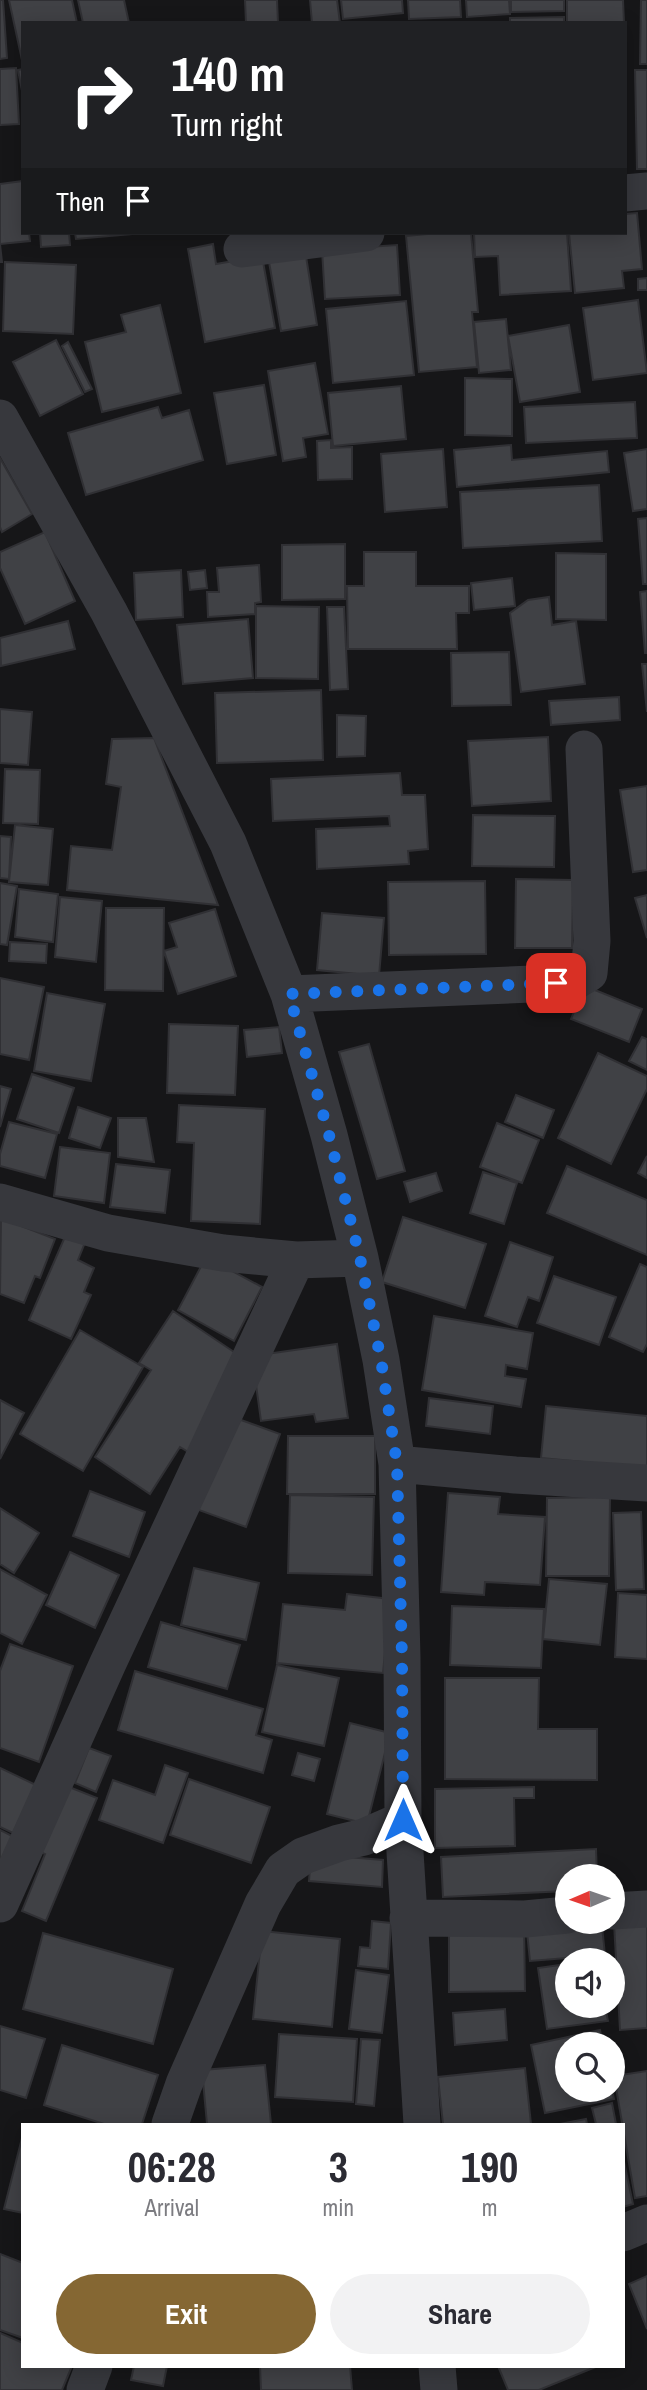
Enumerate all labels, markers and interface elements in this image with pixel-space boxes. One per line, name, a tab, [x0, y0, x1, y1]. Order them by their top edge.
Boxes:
text: 140 m	[171, 40, 285, 106]
icon: right	[56, 49, 147, 140]
text: Turn right	[171, 103, 283, 146]
icon: arrive	[119, 182, 157, 220]
text: Then	[56, 184, 105, 219]
pin	[526, 953, 586, 1013]
icon: arrive	[537, 964, 575, 1002]
position arrow	[366, 1783, 440, 1857]
north arrow	[555, 1864, 625, 1934]
map controls	[555, 1864, 625, 2102]
button: sound	[555, 1948, 625, 2018]
button: search	[555, 2032, 625, 2102]
text: 06:28	[128, 2139, 216, 2195]
text: 3	[329, 2139, 348, 2195]
text: 190	[461, 2139, 518, 2195]
text: Arrival	[145, 2192, 199, 2223]
text: min	[323, 2192, 354, 2223]
text: m	[482, 2192, 497, 2223]
button: Exit	[56, 2274, 316, 2354]
button: Share	[330, 2274, 590, 2354]

